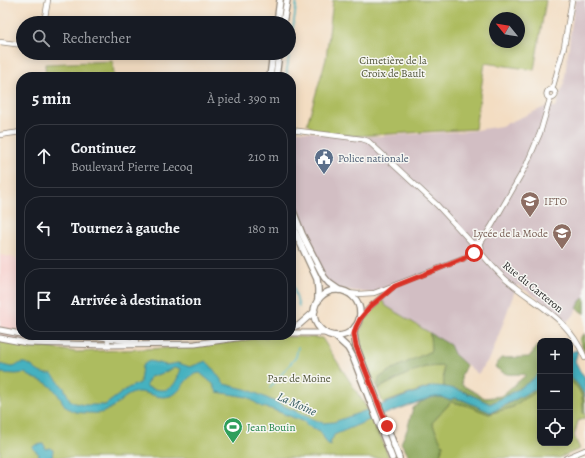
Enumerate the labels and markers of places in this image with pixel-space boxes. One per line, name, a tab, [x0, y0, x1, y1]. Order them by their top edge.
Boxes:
public building icon: Police nationale	[313, 147, 335, 175]
place label: Police nationale	[338, 151, 409, 166]
school or university icon: IFTO	[519, 190, 541, 218]
place label: IFTO	[544, 194, 567, 209]
school or university icon: Lycée de la Mode	[551, 222, 573, 250]
place label: Lycée de la Mode	[473, 226, 548, 241]
sports icon: Jean Bouin	[222, 416, 244, 444]
place label: Jean Bouin	[247, 420, 295, 435]

